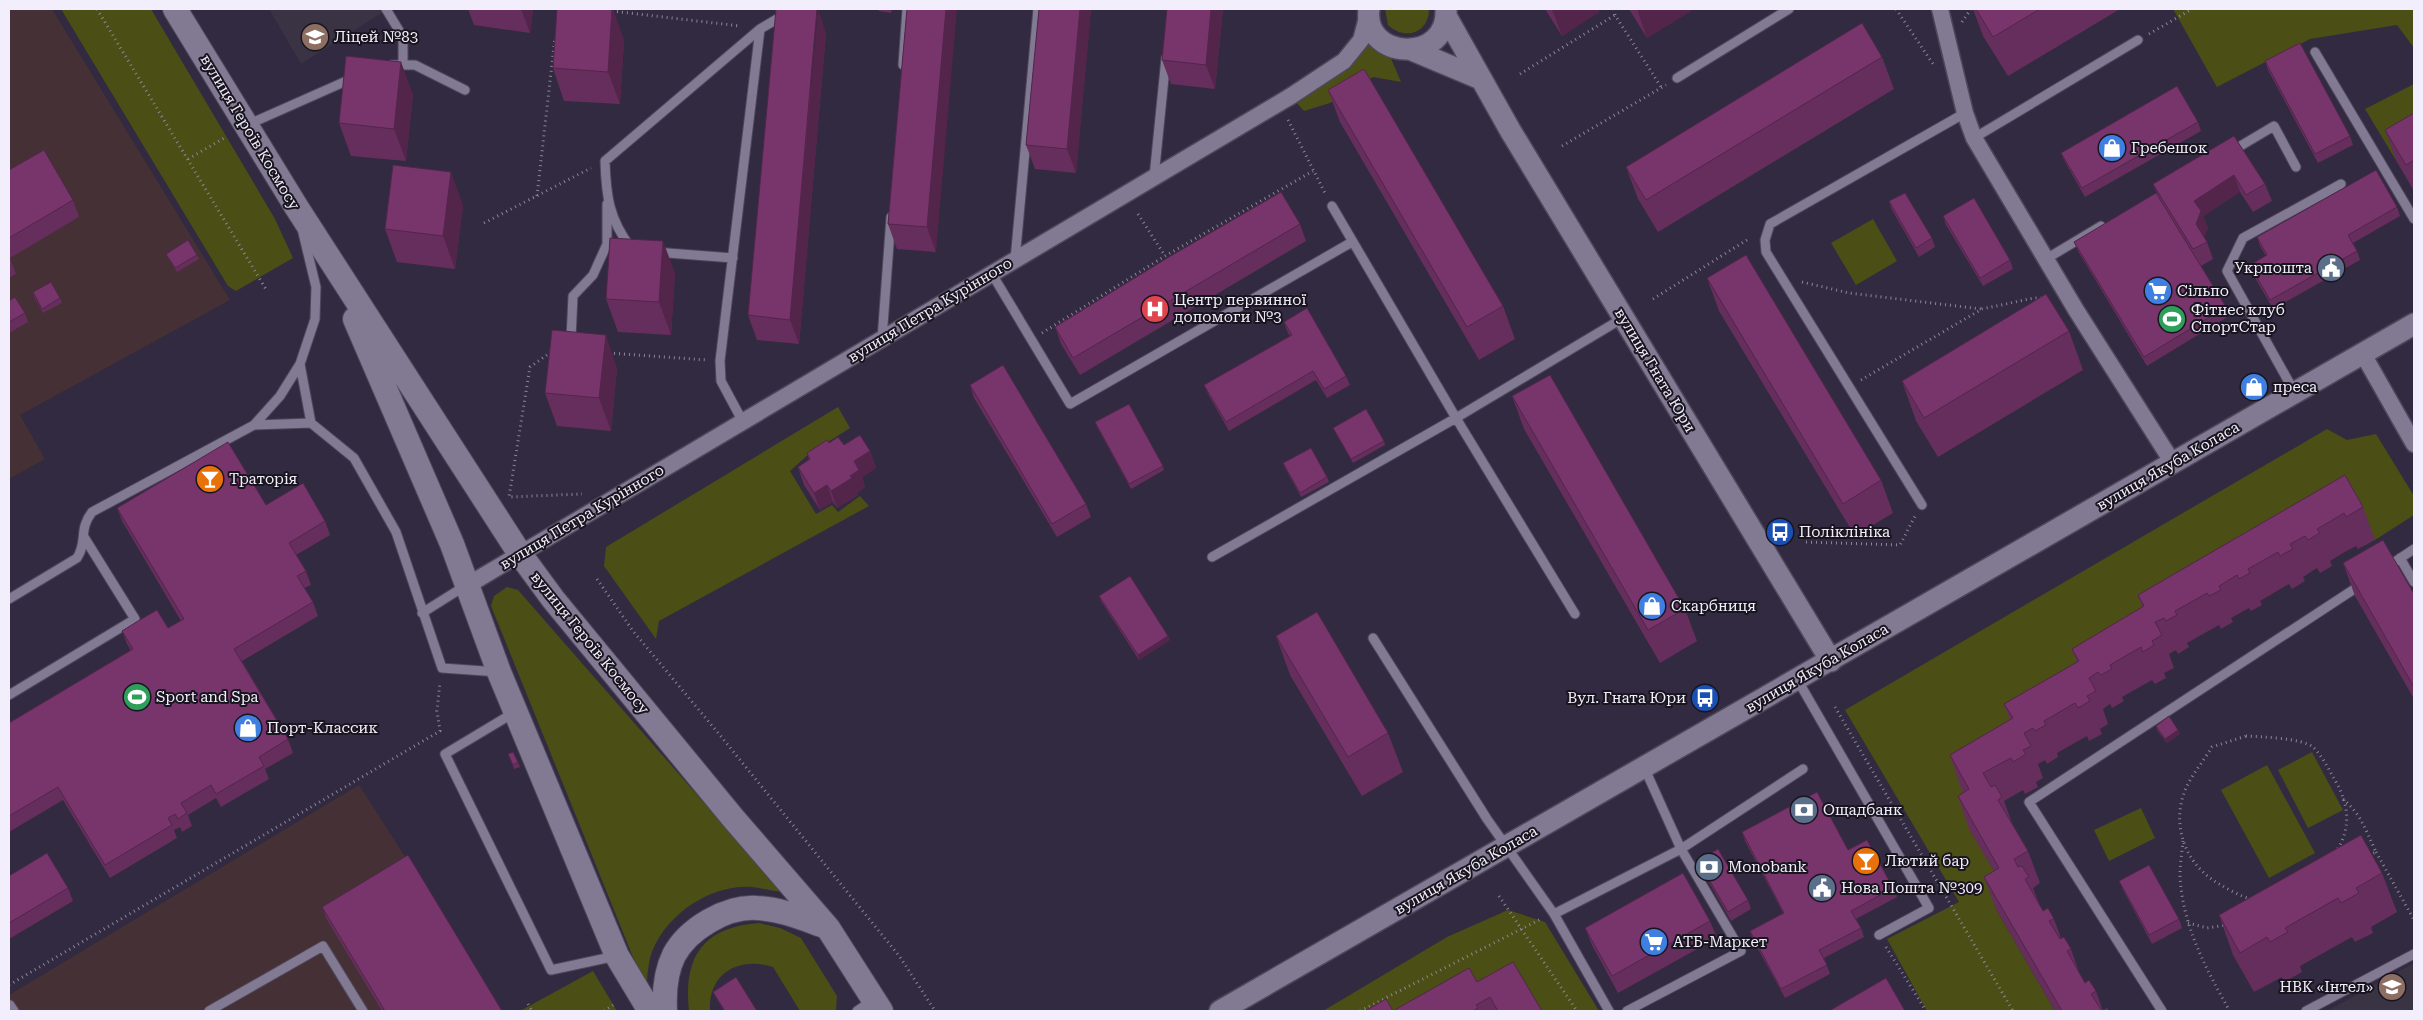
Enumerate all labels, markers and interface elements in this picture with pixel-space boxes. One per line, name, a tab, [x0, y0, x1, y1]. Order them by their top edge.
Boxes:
school or university icon: Ліцей №83	[300, 22, 330, 52]
place label: Ліцей №83	[334, 28, 418, 46]
street label: вулиця Героїв Космосу	[196, 51, 304, 213]
shop icon: Гребешок	[2097, 133, 2127, 163]
place label: Гребешок	[2131, 139, 2208, 157]
public building icon: Укрпошта	[2316, 253, 2346, 283]
street label: вулиця Петра Курінного	[845, 254, 1015, 366]
place label: Укрпошта	[2234, 259, 2312, 277]
supermarket icon: Сільпо	[2143, 276, 2173, 306]
place label: Сільпо	[2177, 282, 2229, 300]
place label: Центр первинної допомоги №3	[1174, 291, 1306, 326]
hospital icon: Центр первинної допомоги №3	[1140, 294, 1170, 324]
place label: Фітнес клуб СпортСтар	[2191, 301, 2285, 336]
sports icon: Фітнес клуб СпортСтар	[2157, 304, 2187, 334]
street label: вулиця Гната Юри	[1611, 305, 1699, 435]
shop icon: преса	[2239, 372, 2269, 402]
place label: преса	[2273, 378, 2317, 396]
street label: вулиця Якуба Коласа	[2093, 418, 2243, 514]
street label: вулиця Петра Курінного	[497, 461, 667, 573]
bar icon: Траторія	[195, 464, 225, 494]
place label: Траторія	[229, 470, 297, 488]
bus stop icon: Поліклініка	[1765, 517, 1795, 547]
place label: Поліклініка	[1799, 523, 1890, 541]
street label: вулиця Героїв Космосу	[527, 568, 653, 718]
shop icon: Скарбниця	[1637, 591, 1667, 621]
place label: Скарбниця	[1671, 597, 1756, 615]
street label: вулиця Якуба Коласа	[1742, 620, 1892, 716]
sports icon: Sport and Spa	[122, 682, 152, 712]
bus stop icon: Вул. Гната Юри	[1690, 683, 1720, 713]
place label: Sport and Spa	[156, 688, 259, 706]
place label: Вул. Гната Юри	[1567, 689, 1686, 707]
shop icon: Порт-Классик	[233, 713, 263, 743]
place label: Порт-Классик	[267, 719, 378, 737]
bank icon: Ощадбанк	[1789, 795, 1819, 825]
place label: Ощадбанк	[1823, 801, 1903, 819]
street label: вулиця Якуба Коласа	[1391, 822, 1541, 918]
bar icon: Лютий бар	[1851, 846, 1881, 876]
bank icon: Monobank	[1694, 852, 1724, 882]
place label: Лютий бар	[1885, 852, 1969, 870]
place label: Monobank	[1728, 858, 1807, 876]
public building icon: Нова Пошта №309	[1807, 873, 1837, 903]
place label: Нова Пошта №309	[1841, 879, 1982, 897]
supermarket icon: АТБ-Маркет	[1639, 927, 1669, 957]
place label: АТБ-Маркет	[1673, 933, 1767, 951]
school or university icon: НВК «Інтел»	[2377, 972, 2407, 1002]
place label: НВК «Інтел»	[2280, 978, 2373, 996]

